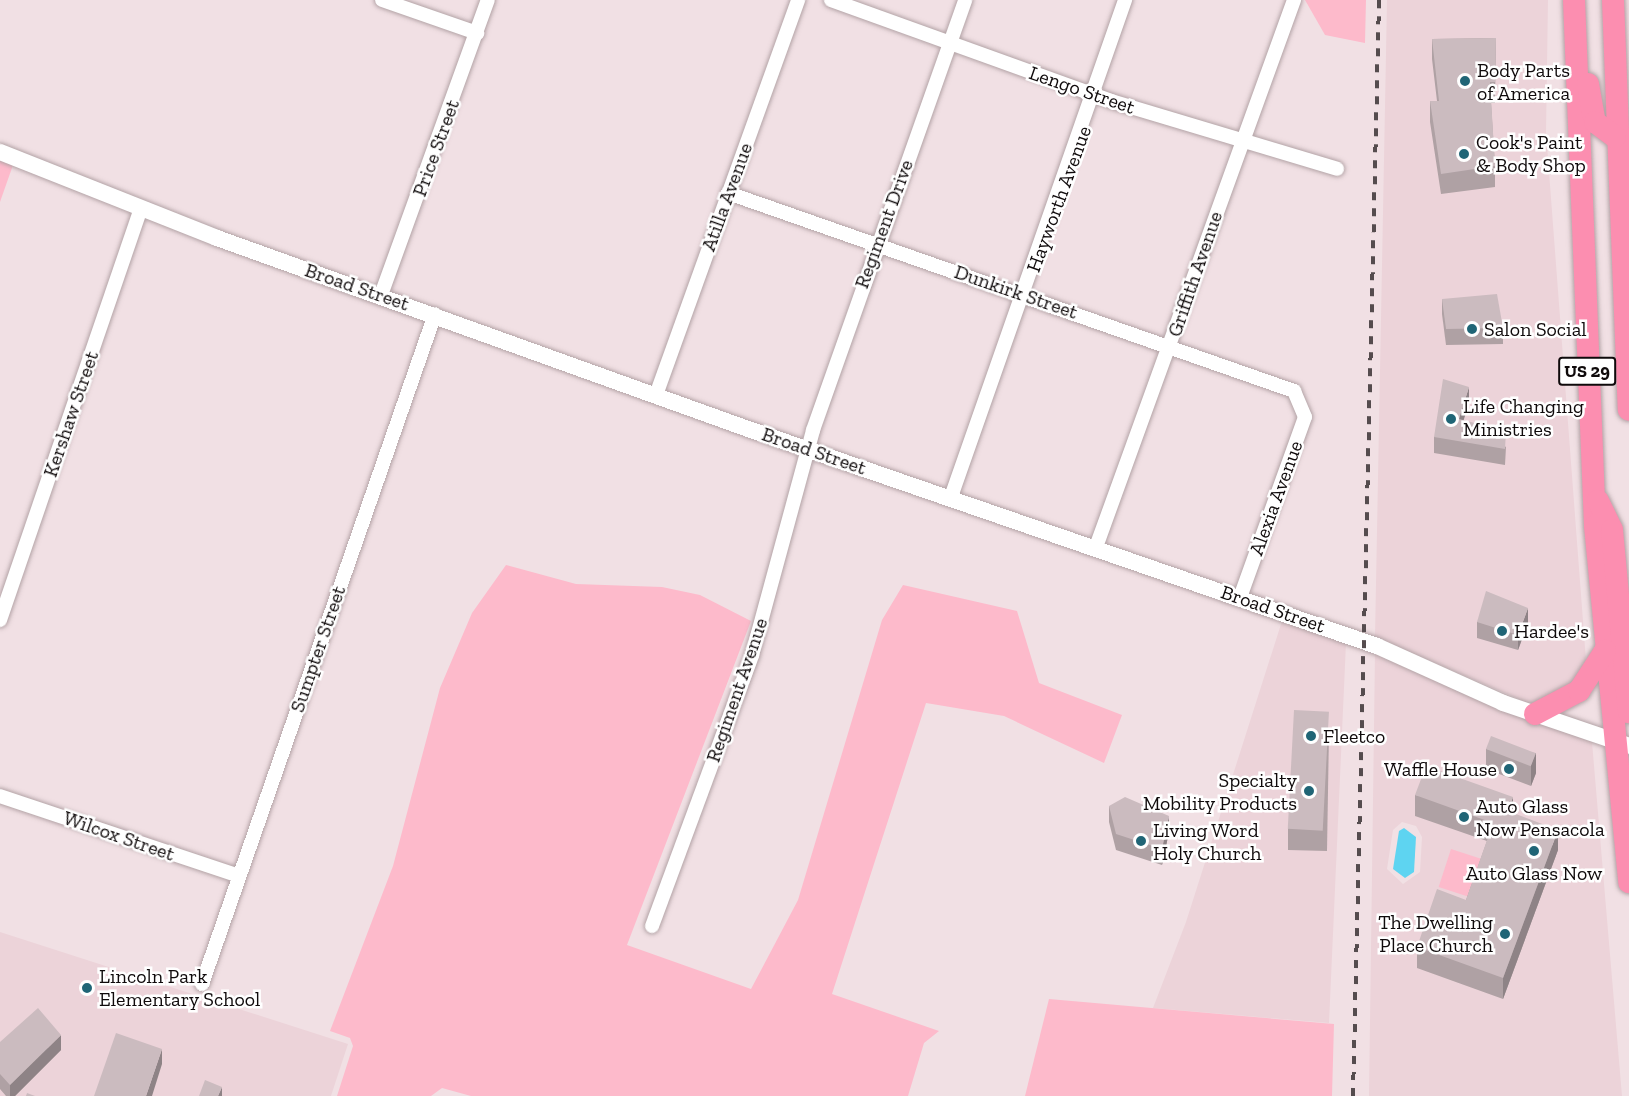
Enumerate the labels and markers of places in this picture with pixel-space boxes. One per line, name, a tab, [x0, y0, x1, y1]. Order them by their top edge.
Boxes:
place label: Body Parts of America	[1477, 58, 1571, 105]
marker: Body Parts of America	[1458, 74, 1472, 88]
place label: Cook's Paint & Body Shop	[1476, 130, 1586, 177]
marker: Cook's Paint & Body Shop	[1457, 147, 1471, 161]
place label: Salon Social	[1484, 317, 1587, 341]
marker: Salon Social	[1465, 322, 1479, 336]
place label: Life Changing Ministries	[1463, 395, 1584, 442]
marker: Life Changing Ministries	[1444, 412, 1458, 426]
place label: Hardee's	[1514, 619, 1589, 643]
marker: Hardee's	[1495, 624, 1509, 638]
place label: Fleetco	[1323, 724, 1385, 748]
marker: Fleetco	[1304, 729, 1318, 743]
place label: Waffle House	[1384, 757, 1497, 781]
marker: Waffle House	[1502, 762, 1516, 776]
place label: Specialty Mobility Products	[1142, 768, 1297, 815]
marker: Specialty Mobility Products	[1302, 784, 1316, 798]
place label: Auto Glass Now Pensacola	[1476, 794, 1605, 841]
marker: Auto Glass Now Pensacola	[1457, 810, 1471, 824]
place label: Living Word Holy Church	[1153, 818, 1262, 865]
marker: Living Word Holy Church	[1134, 834, 1148, 848]
marker: Auto Glass Now	[1527, 844, 1541, 858]
place label: Auto Glass Now	[1466, 861, 1602, 885]
place label: The Dwelling Place Church	[1378, 910, 1493, 957]
marker: The Dwelling Place Church	[1498, 927, 1512, 941]
place label: Lincoln Park Elementary School	[99, 964, 261, 1011]
marker: Lincoln Park Elementary School	[80, 981, 94, 995]

